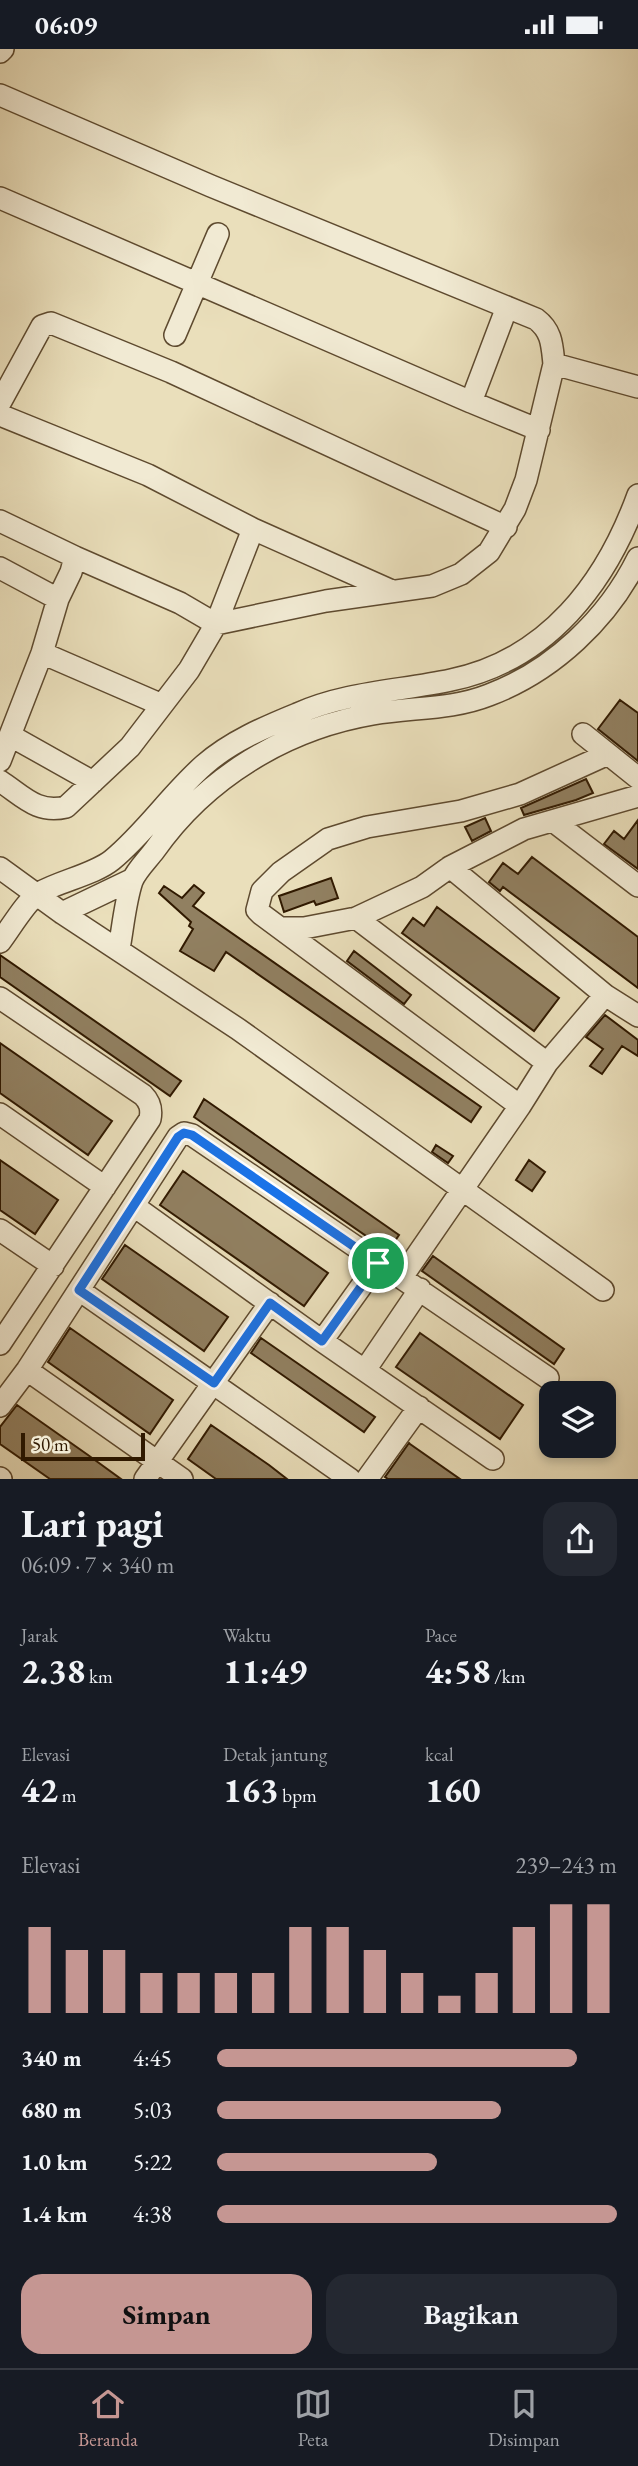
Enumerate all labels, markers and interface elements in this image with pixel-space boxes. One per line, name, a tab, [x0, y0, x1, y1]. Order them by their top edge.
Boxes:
text: 06:09	[35, 8, 97, 42]
pin	[348, 1233, 408, 1293]
icon: arrive	[359, 1244, 397, 1282]
map controls	[539, 1381, 616, 1458]
button: layers	[539, 1381, 616, 1458]
scale bar	[21, 1430, 145, 1462]
text: 50 m	[32, 1432, 69, 1457]
text: Lari pagi	[21, 1499, 164, 1548]
button: share	[543, 1502, 617, 1576]
text: 06:09 · 7 × 340 m	[21, 1550, 174, 1580]
text: Jarak	[21, 1623, 58, 1648]
text: Waktu	[223, 1623, 271, 1648]
text: Pace	[425, 1623, 457, 1648]
text: 2.38	[21, 1648, 85, 1693]
text: 11:49	[223, 1648, 307, 1693]
text: 4:58	[425, 1648, 490, 1693]
text: km	[85, 1664, 113, 1689]
text: /km	[490, 1664, 526, 1689]
text: Elevasi	[21, 1742, 70, 1767]
text: Detak jantung	[223, 1742, 327, 1767]
text: kcal	[425, 1742, 454, 1767]
text: 42	[21, 1767, 58, 1812]
text: 163	[223, 1767, 279, 1812]
text: 160	[425, 1767, 481, 1812]
text: m	[58, 1783, 77, 1808]
text: bpm	[279, 1783, 317, 1808]
text: Elevasi	[21, 1850, 80, 1880]
text: 239–243 m	[516, 1850, 617, 1880]
text: 340 m	[21, 2043, 82, 2073]
text: 4:45	[133, 2043, 172, 2073]
text: 680 m	[21, 2095, 82, 2125]
text: 5:03	[133, 2095, 172, 2125]
text: 1.0 km	[21, 2147, 88, 2177]
text: 5:22	[133, 2147, 172, 2177]
text: 1.4 km	[21, 2199, 88, 2229]
text: 4:38	[133, 2199, 172, 2229]
button: Simpan	[21, 2274, 312, 2354]
button: Bagikan	[326, 2274, 617, 2354]
tab: Beranda	[78, 2385, 138, 2452]
tab: Peta	[294, 2385, 332, 2452]
tab: Disimpan	[488, 2385, 560, 2452]

